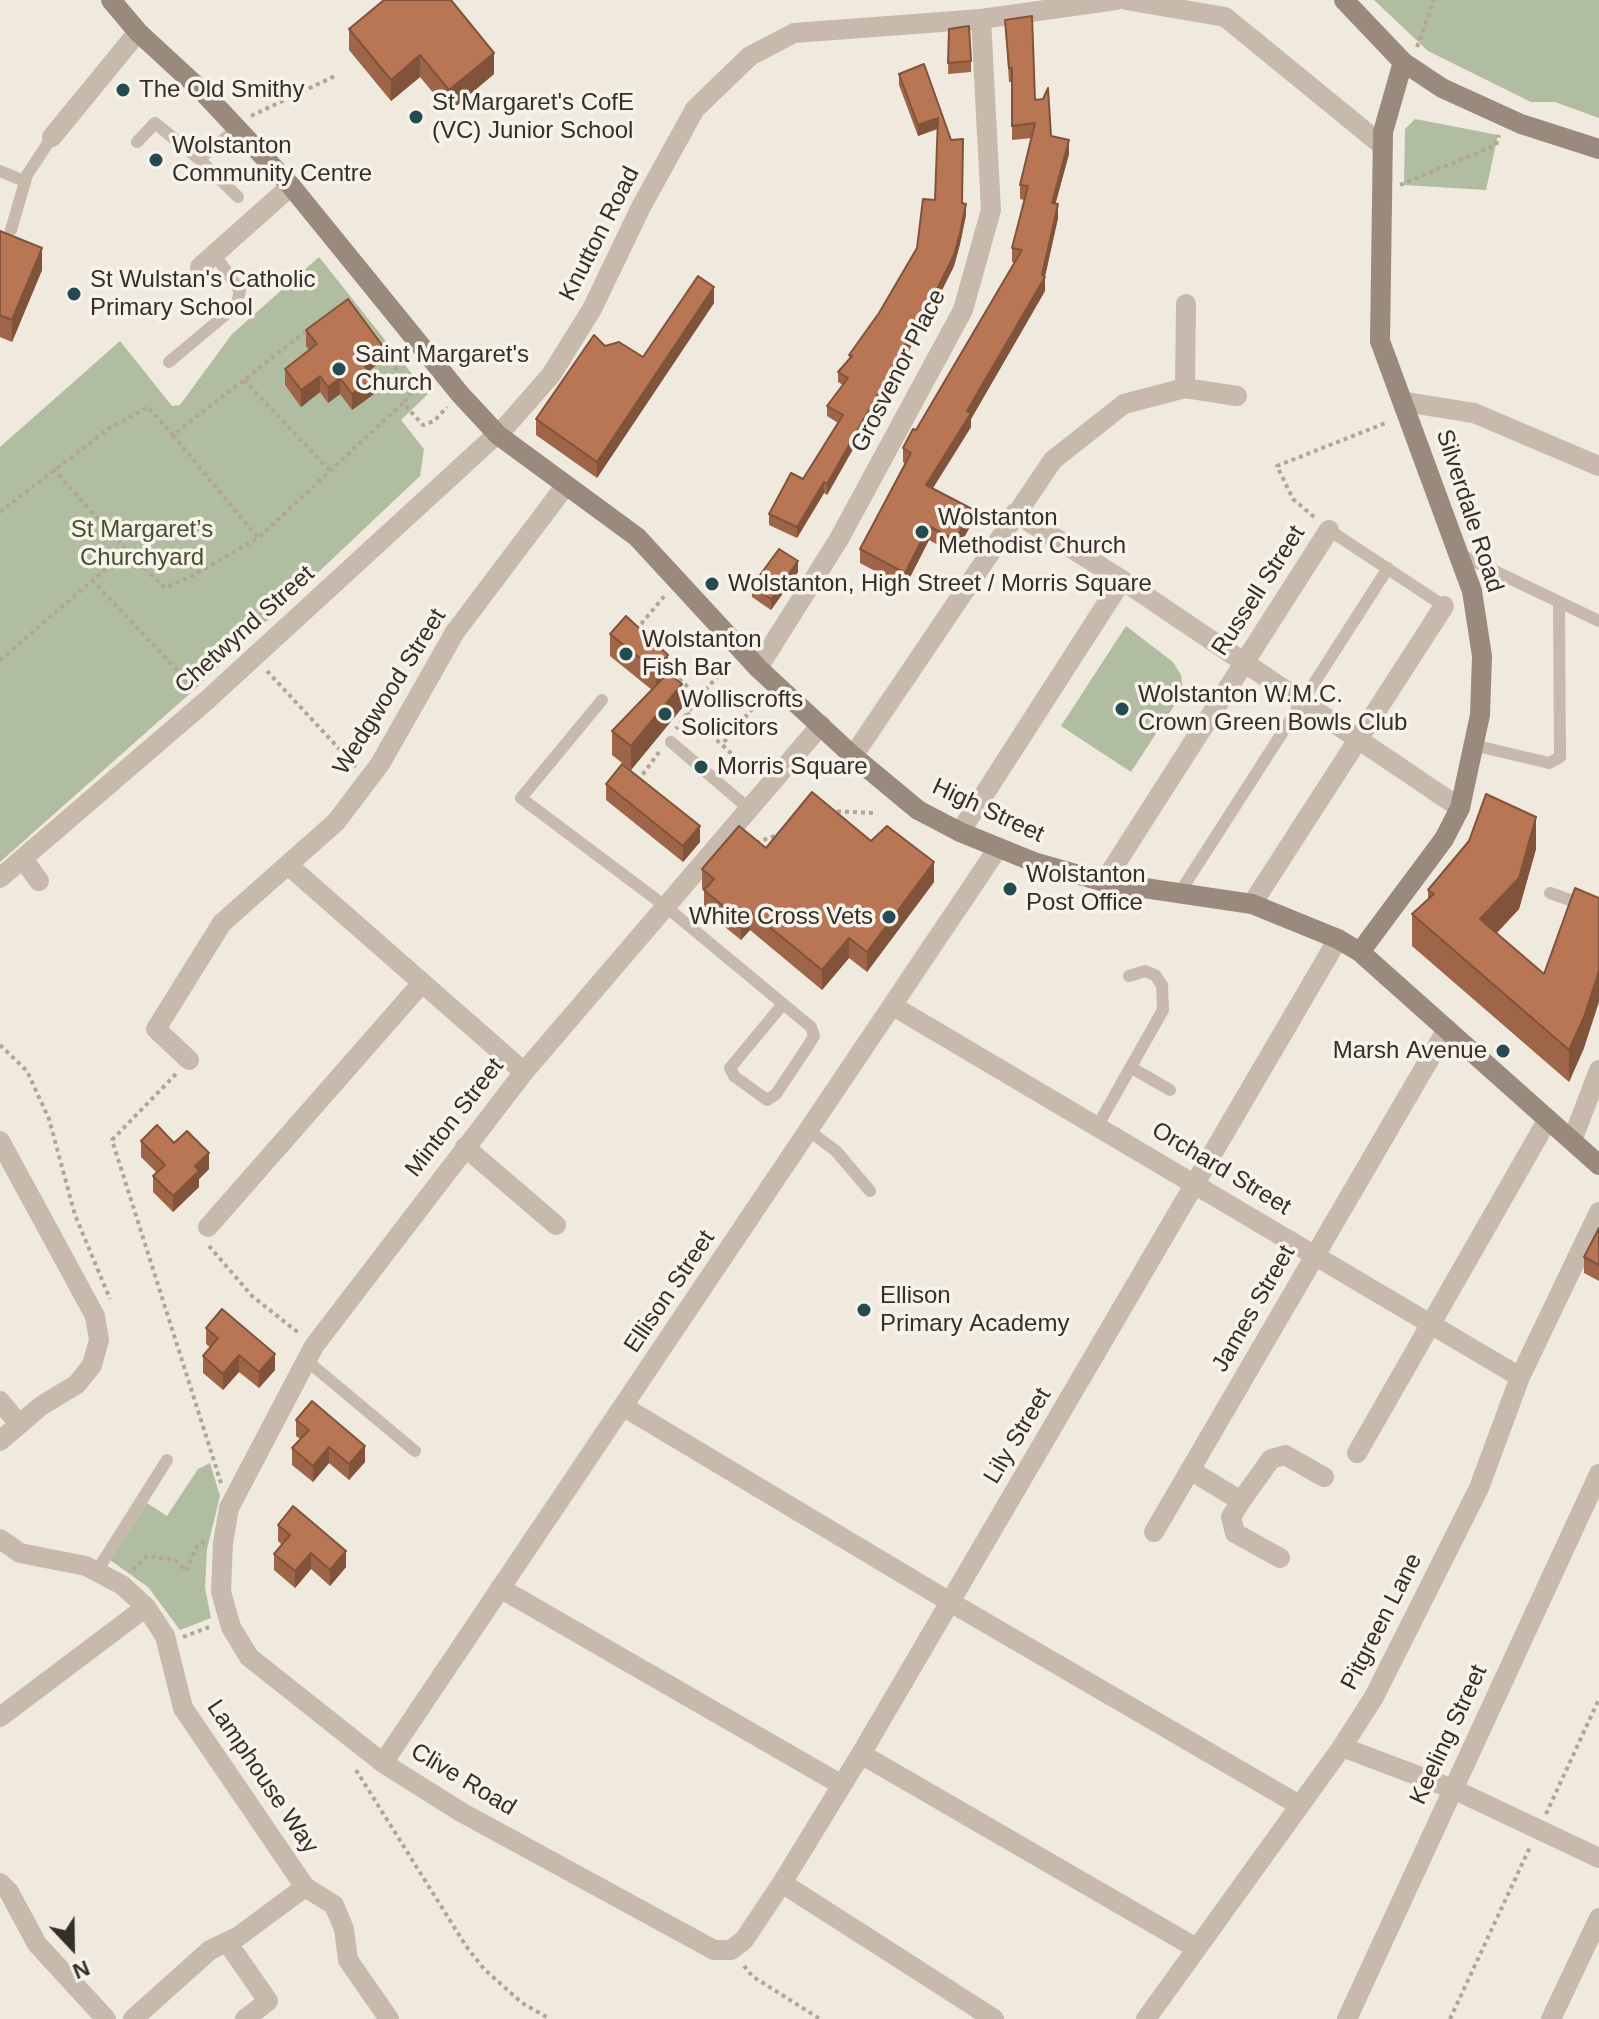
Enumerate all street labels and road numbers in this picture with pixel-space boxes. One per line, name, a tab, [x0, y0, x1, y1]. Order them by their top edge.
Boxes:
street label: Knutton Road	[554, 162, 646, 306]
street label: Grosvenor Place	[846, 285, 952, 457]
street label: Silverdale Road	[1429, 426, 1509, 596]
street label: Russell Street	[1206, 521, 1312, 661]
street label: Chetwynd Street	[169, 560, 321, 700]
street label: Wedgwood Street	[327, 604, 453, 780]
street label: High Street	[928, 773, 1048, 849]
street label: Minton Street	[400, 1053, 510, 1183]
street label: Orchard Street	[1146, 1116, 1296, 1222]
street label: Ellison Street	[619, 1225, 721, 1359]
street label: James Street	[1206, 1241, 1302, 1377]
street label: Lily Street	[978, 1383, 1058, 1489]
street label: Pitgreen Lane	[1335, 1549, 1429, 1695]
street label: Keeling Street	[1404, 1661, 1494, 1809]
street label: Lamphouse Way	[200, 1695, 324, 1859]
street label: Clive Road	[405, 1737, 521, 1823]

